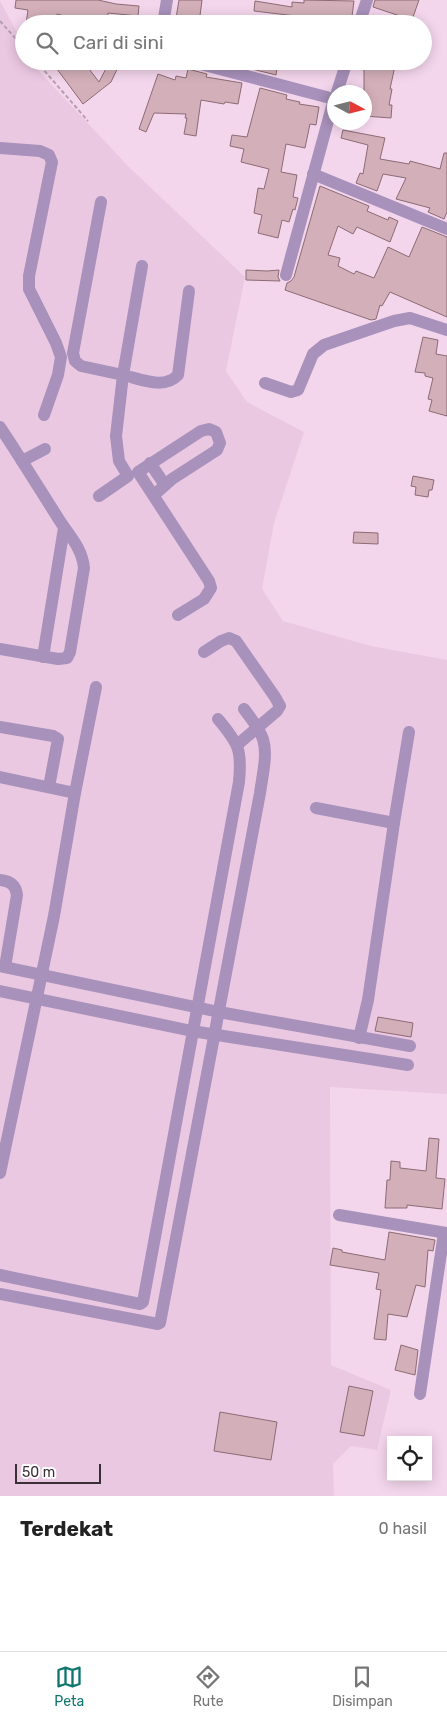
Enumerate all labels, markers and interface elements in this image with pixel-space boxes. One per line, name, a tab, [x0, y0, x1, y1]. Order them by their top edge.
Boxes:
search box	[15, 15, 432, 70]
icon: search	[33, 29, 61, 57]
text: Cari di sini	[73, 31, 164, 54]
north arrow	[327, 85, 372, 130]
map controls	[387, 1436, 432, 1481]
button: locate	[387, 1436, 432, 1481]
scale bar	[15, 1461, 101, 1484]
text: 50 m	[22, 1464, 55, 1481]
text: Terdekat	[20, 1516, 113, 1541]
text: 0 hasil	[378, 1519, 427, 1538]
tab: Peta	[54, 1663, 84, 1710]
tab: Rute	[193, 1663, 224, 1710]
tab: Disimpan	[332, 1663, 393, 1710]

